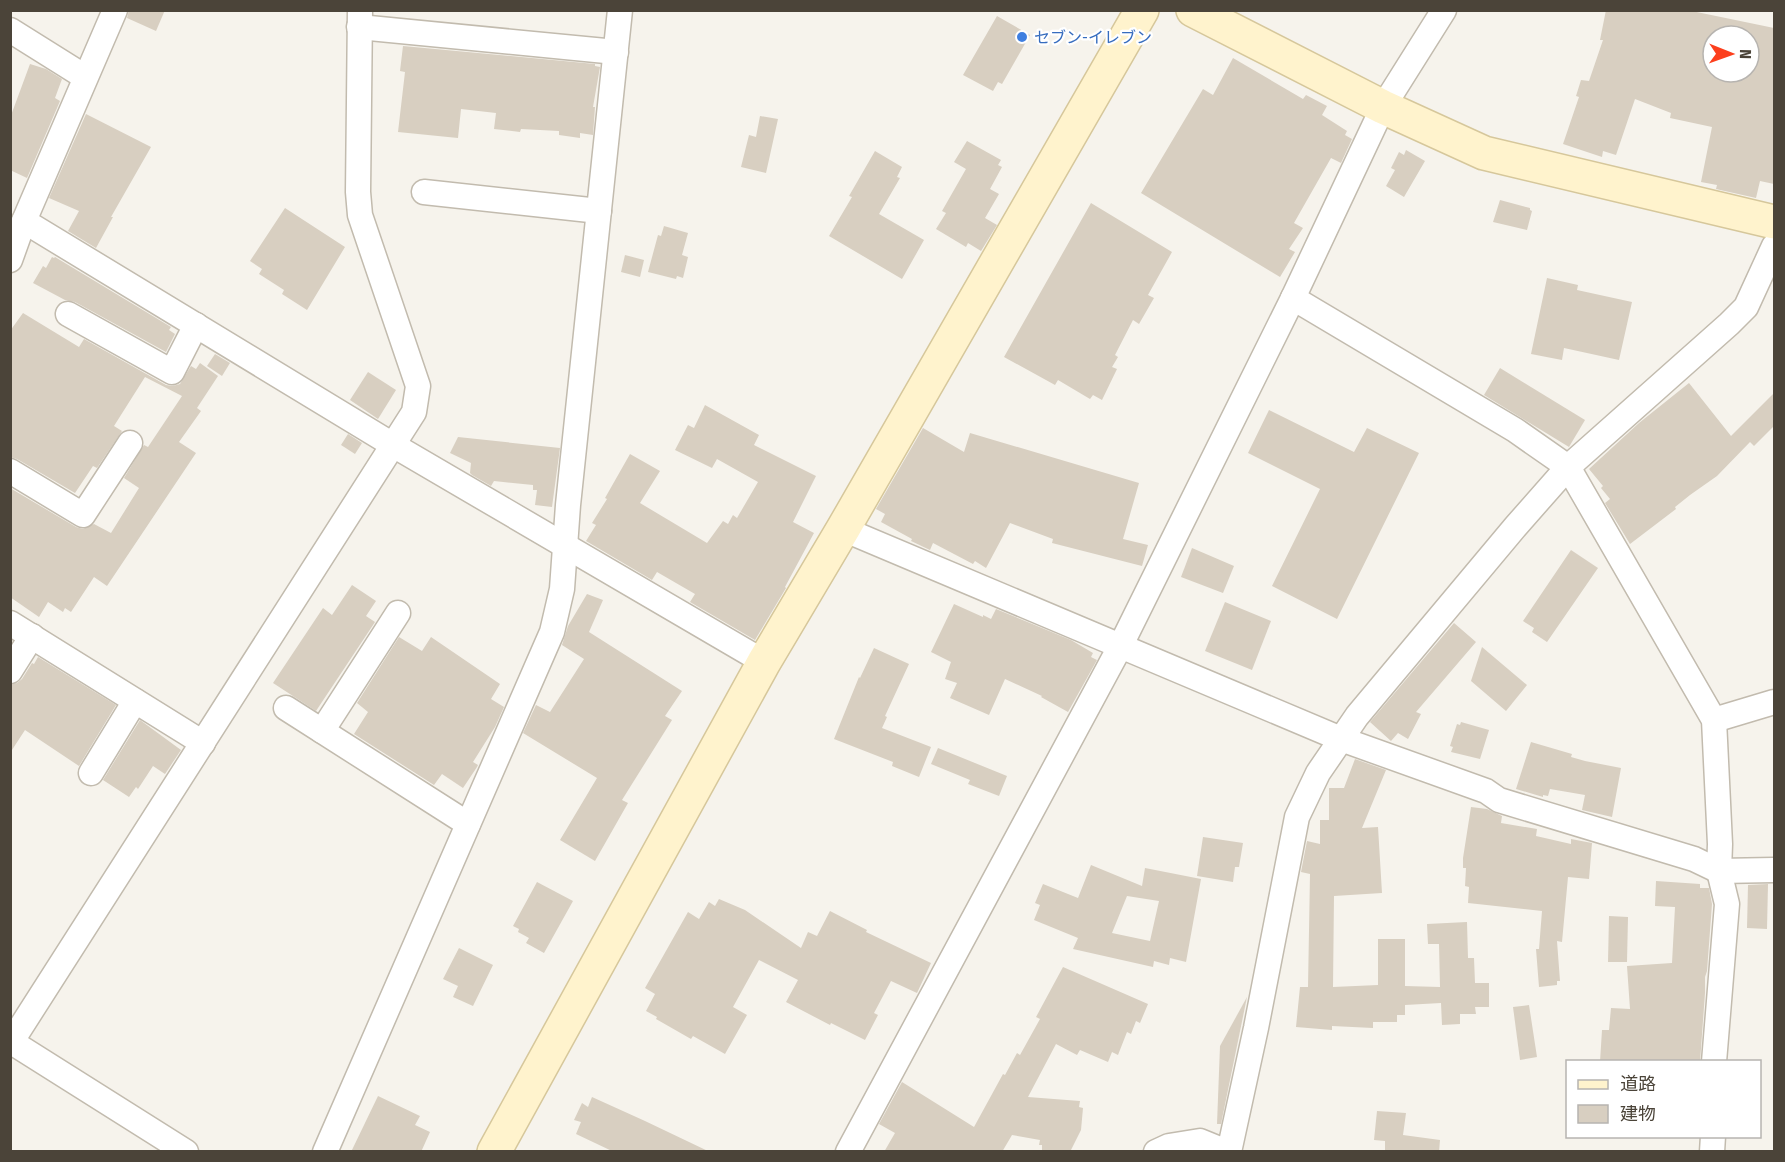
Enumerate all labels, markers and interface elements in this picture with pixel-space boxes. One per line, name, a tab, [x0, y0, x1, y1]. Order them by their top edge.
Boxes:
north arrow	[1701, 24, 1761, 84]
place label: セブン-イレブン	[1034, 28, 1152, 47]
marker: セブン-イレブン	[1015, 30, 1029, 44]
text: N	[1736, 49, 1755, 59]
legend	[1566, 1060, 1761, 1138]
text: 道路	[1620, 1073, 1656, 1095]
text: 建物	[1620, 1103, 1656, 1125]

